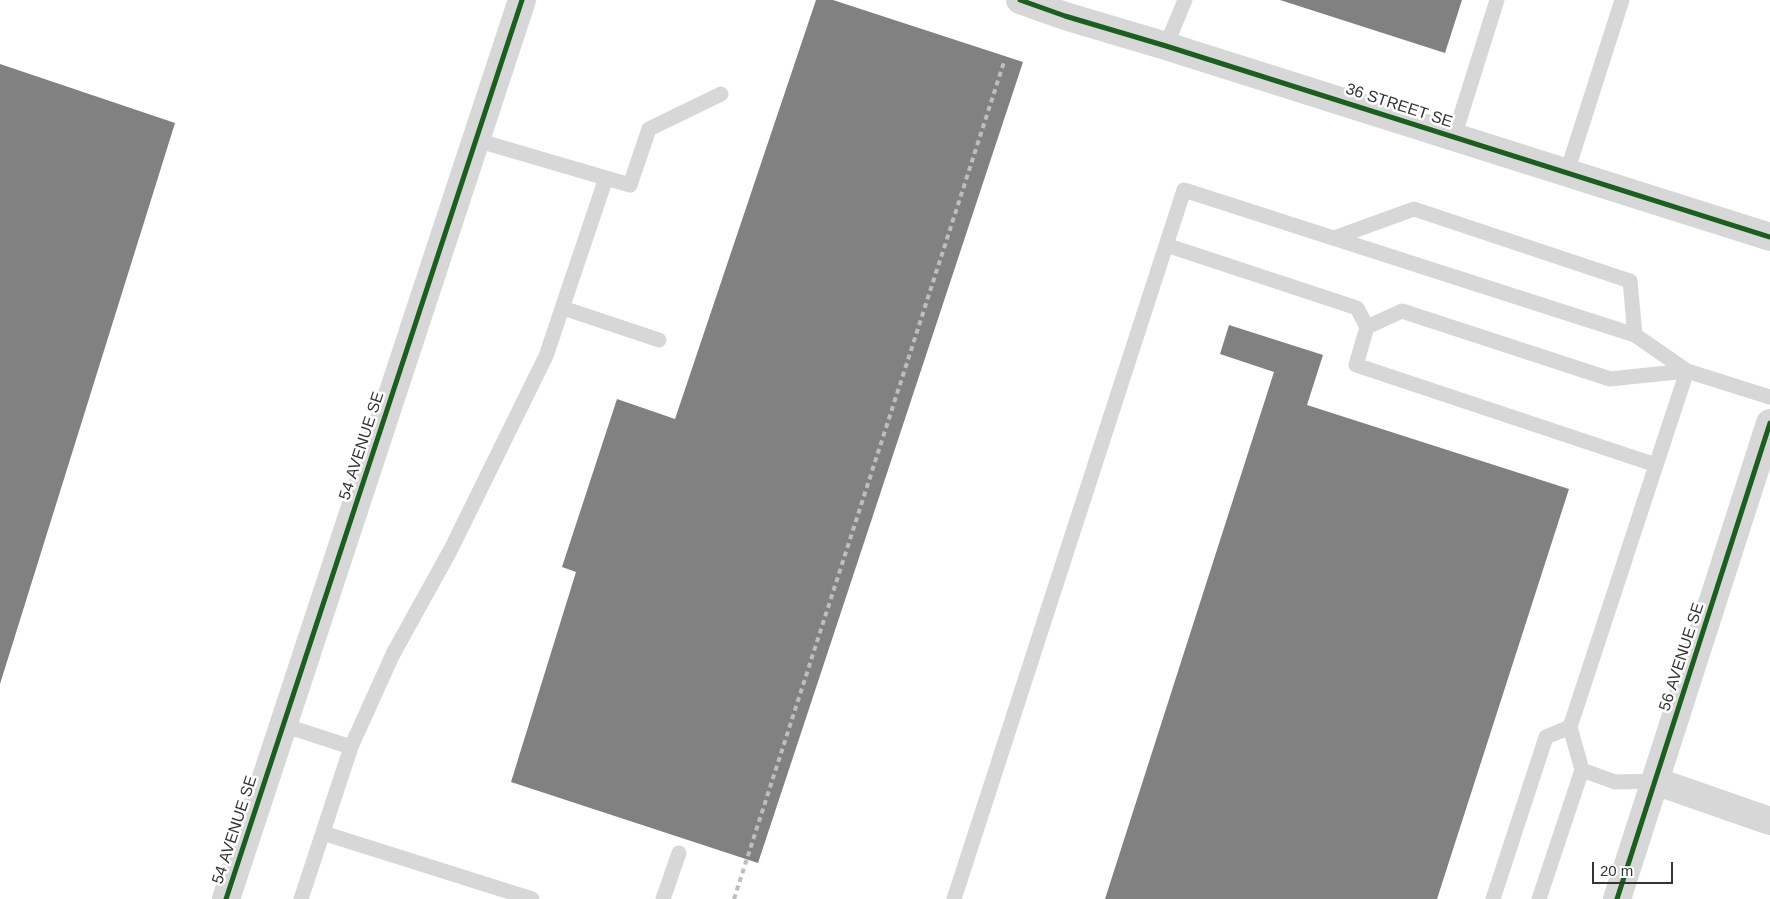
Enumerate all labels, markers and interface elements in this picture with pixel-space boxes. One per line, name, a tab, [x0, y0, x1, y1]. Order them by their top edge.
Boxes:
street label: 36 STREET SE	[1343, 80, 1455, 132]
street label: 54 AVENUE SE	[335, 389, 389, 503]
street label: 56 AVENUE SE	[1655, 600, 1709, 714]
street label: 54 AVENUE SE	[208, 773, 262, 887]
scale bar	[1595, 852, 1676, 884]
text: 20 m	[1600, 862, 1633, 879]

